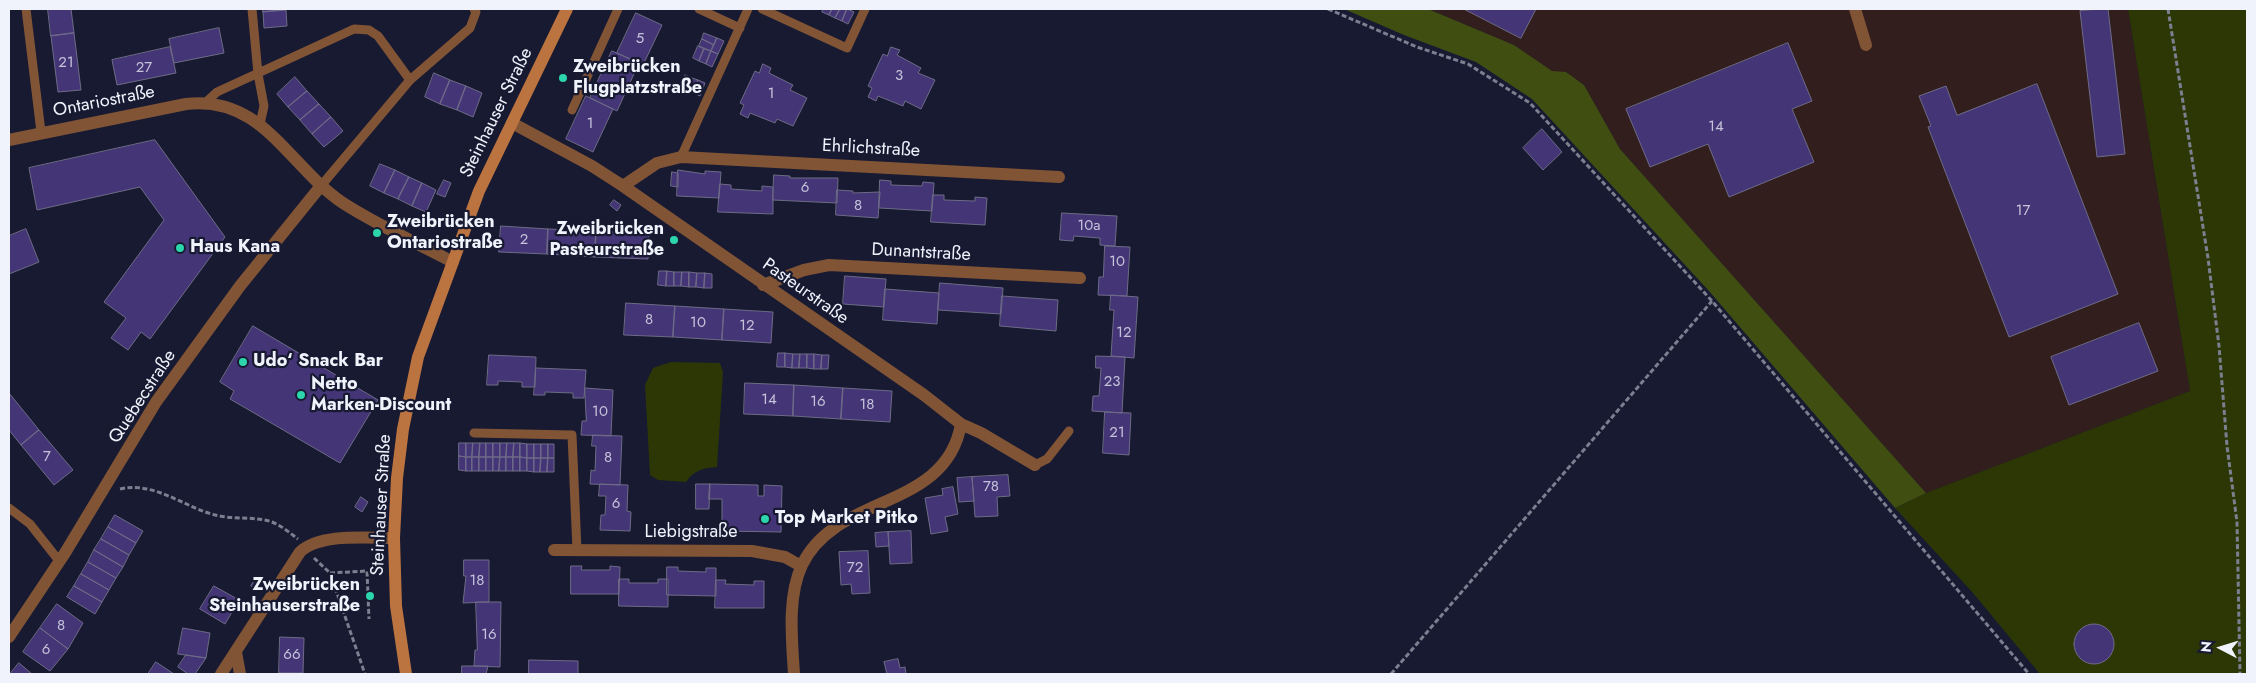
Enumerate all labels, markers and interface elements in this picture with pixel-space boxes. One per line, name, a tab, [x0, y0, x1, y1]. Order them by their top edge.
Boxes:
house number: 5	[636, 30, 644, 48]
street label: Steinhauser Straße	[456, 45, 538, 181]
house number: 21	[58, 54, 74, 72]
place label: Zweibrücken Flugplatzstraße	[573, 57, 702, 100]
house number: 27	[136, 59, 152, 77]
house number: 3	[895, 67, 903, 85]
marker: Zweibrücken Flugplatzstraße	[557, 72, 569, 84]
street label: Ontariostraße	[51, 82, 157, 122]
house number: 1	[768, 85, 774, 103]
house number: 1	[587, 115, 593, 133]
house number: 14	[1708, 118, 1724, 136]
street label: Ehrlichstraße	[821, 136, 921, 162]
house number: 6	[801, 179, 809, 197]
house number: 8	[854, 197, 862, 215]
house number: 17	[2016, 202, 2030, 220]
place label: Zweibrücken Ontariostraße	[387, 212, 503, 254]
house number: 10a	[1078, 217, 1100, 235]
place label: Zweibrücken Pasteurstraße	[549, 219, 664, 262]
marker: Zweibrücken Ontariostraße	[371, 227, 383, 239]
house number: 2	[520, 231, 528, 249]
marker: Zweibrücken Pasteurstraße	[668, 234, 680, 246]
place label: Haus Kana	[190, 237, 280, 259]
street label: Dunantstraße	[871, 240, 971, 266]
marker: Haus Kana	[174, 242, 186, 254]
house number: 10	[1109, 253, 1125, 271]
street label: Pasteurstraße	[758, 254, 852, 330]
house number: 8	[645, 311, 653, 329]
house number: 10	[690, 314, 706, 332]
house number: 12	[739, 317, 755, 335]
house number: 12	[1116, 324, 1132, 342]
street label: Quebecstraße	[105, 346, 181, 448]
place label: Udo‘ Snack Bar	[253, 351, 383, 373]
marker: Udo‘ Snack Bar	[237, 356, 249, 368]
house number: 23	[1104, 373, 1120, 391]
place label: Netto Marken-Discount	[311, 374, 451, 416]
marker: Netto Marken-Discount	[295, 389, 307, 401]
house number: 14	[761, 391, 777, 409]
house number: 16	[810, 393, 826, 411]
house number: 18	[860, 396, 874, 414]
house number: 10	[592, 403, 608, 421]
house number: 21	[1109, 424, 1125, 442]
street label: Steinhauser Straße	[368, 434, 396, 576]
house number: 7	[43, 448, 51, 466]
house number: 8	[604, 449, 612, 467]
house number: 78	[983, 478, 999, 496]
house number: 6	[612, 495, 620, 513]
place label: Top Market Pitko	[775, 508, 918, 530]
marker: Top Market Pitko	[759, 513, 771, 525]
street label: Liebigstraße	[644, 522, 738, 544]
house number: 72	[847, 559, 863, 577]
house number: 18	[470, 572, 484, 590]
place label: Zweibrücken Steinhauserstraße	[209, 575, 360, 618]
marker: Zweibrücken Steinhauserstraße	[364, 590, 376, 602]
house number: 8	[57, 617, 65, 635]
north arrow	[2196, 623, 2246, 673]
house number: 16	[481, 626, 497, 644]
text: N	[2196, 640, 2217, 653]
house number: 6	[42, 641, 50, 659]
house number: 66	[283, 646, 301, 664]

